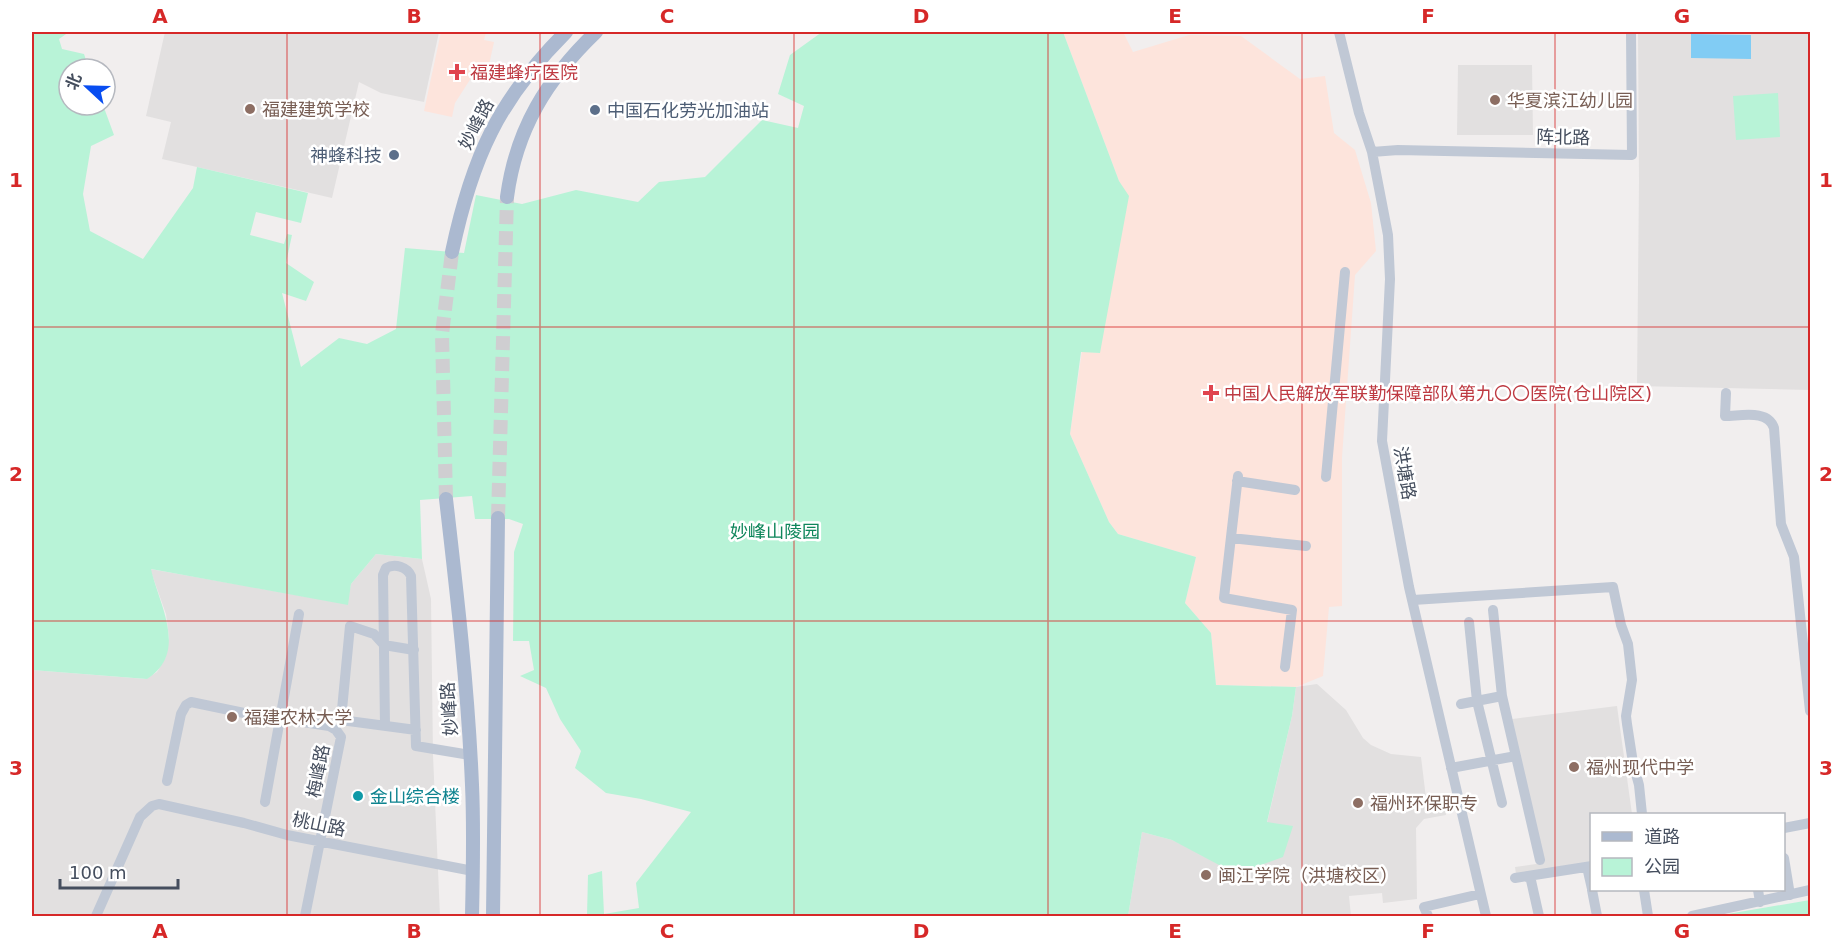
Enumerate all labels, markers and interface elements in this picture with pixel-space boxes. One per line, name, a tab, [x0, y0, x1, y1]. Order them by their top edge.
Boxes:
text: A	[152, 4, 168, 28]
text: B	[406, 4, 422, 28]
text: C	[660, 4, 674, 28]
text: D	[913, 4, 929, 28]
text: E	[1168, 4, 1182, 28]
text: F	[1421, 4, 1435, 28]
text: G	[1674, 4, 1690, 28]
north arrow	[57, 57, 117, 117]
place label: 福建蜂疗医院	[470, 62, 578, 83]
marker: 福建蜂疗医院	[448, 63, 466, 81]
text: 北	[62, 71, 85, 93]
place label: 华夏滨江幼儿园	[1507, 90, 1633, 111]
marker: 华夏滨江幼儿园	[1488, 93, 1502, 107]
street label: 妙峰路	[454, 95, 498, 153]
place label: 福建建筑学校	[262, 99, 370, 120]
place label: 中国石化劳光加油站	[607, 100, 769, 121]
marker: 福建建筑学校	[243, 102, 257, 116]
marker: 中国石化劳光加油站	[588, 103, 602, 117]
street label: 阵北路	[1536, 126, 1590, 148]
place label: 神蜂科技	[310, 145, 382, 166]
marker: 神蜂科技	[387, 148, 401, 162]
text: 1	[9, 168, 23, 192]
text: 1	[1819, 168, 1833, 192]
place label: 中国人民解放军联勤保障部队第九〇〇医院(仓山院区)	[1224, 383, 1652, 404]
marker: 中国人民解放军联勤保障部队第九〇〇医院(仓山院区)	[1202, 384, 1220, 402]
street label: 洪塘路	[1390, 445, 1420, 501]
text: 2	[9, 462, 23, 486]
text: 2	[1819, 462, 1833, 486]
park label: 妙峰山陵园	[730, 521, 820, 542]
street label: 妙峰路	[437, 681, 461, 737]
place label: 福建农林大学	[244, 707, 352, 728]
marker: 福建农林大学	[225, 710, 239, 724]
street label: 梅峰路	[303, 742, 333, 800]
text: 3	[9, 756, 23, 780]
text: 3	[1819, 756, 1833, 780]
place label: 福州现代中学	[1586, 757, 1694, 778]
marker: 福州现代中学	[1567, 760, 1581, 774]
place label: 金山综合楼	[370, 786, 460, 807]
marker: 金山综合楼	[351, 789, 365, 803]
place label: 福州环保职专	[1370, 793, 1478, 814]
marker: 福州环保职专	[1351, 796, 1365, 810]
street label: 桃山路	[290, 808, 348, 840]
legend	[1590, 813, 1785, 891]
text: 道路	[1644, 826, 1680, 847]
scale bar	[60, 852, 178, 890]
text: 公园	[1644, 856, 1680, 877]
text: 100 m	[69, 862, 127, 883]
place label: 闽江学院（洪塘校区）	[1218, 865, 1398, 886]
marker: 闽江学院（洪塘校区）	[1199, 868, 1213, 882]
text: A	[152, 919, 168, 943]
text: B	[406, 919, 422, 943]
text: C	[660, 919, 674, 943]
text: D	[913, 919, 929, 943]
text: E	[1168, 919, 1182, 943]
text: F	[1421, 919, 1435, 943]
text: G	[1674, 919, 1690, 943]

